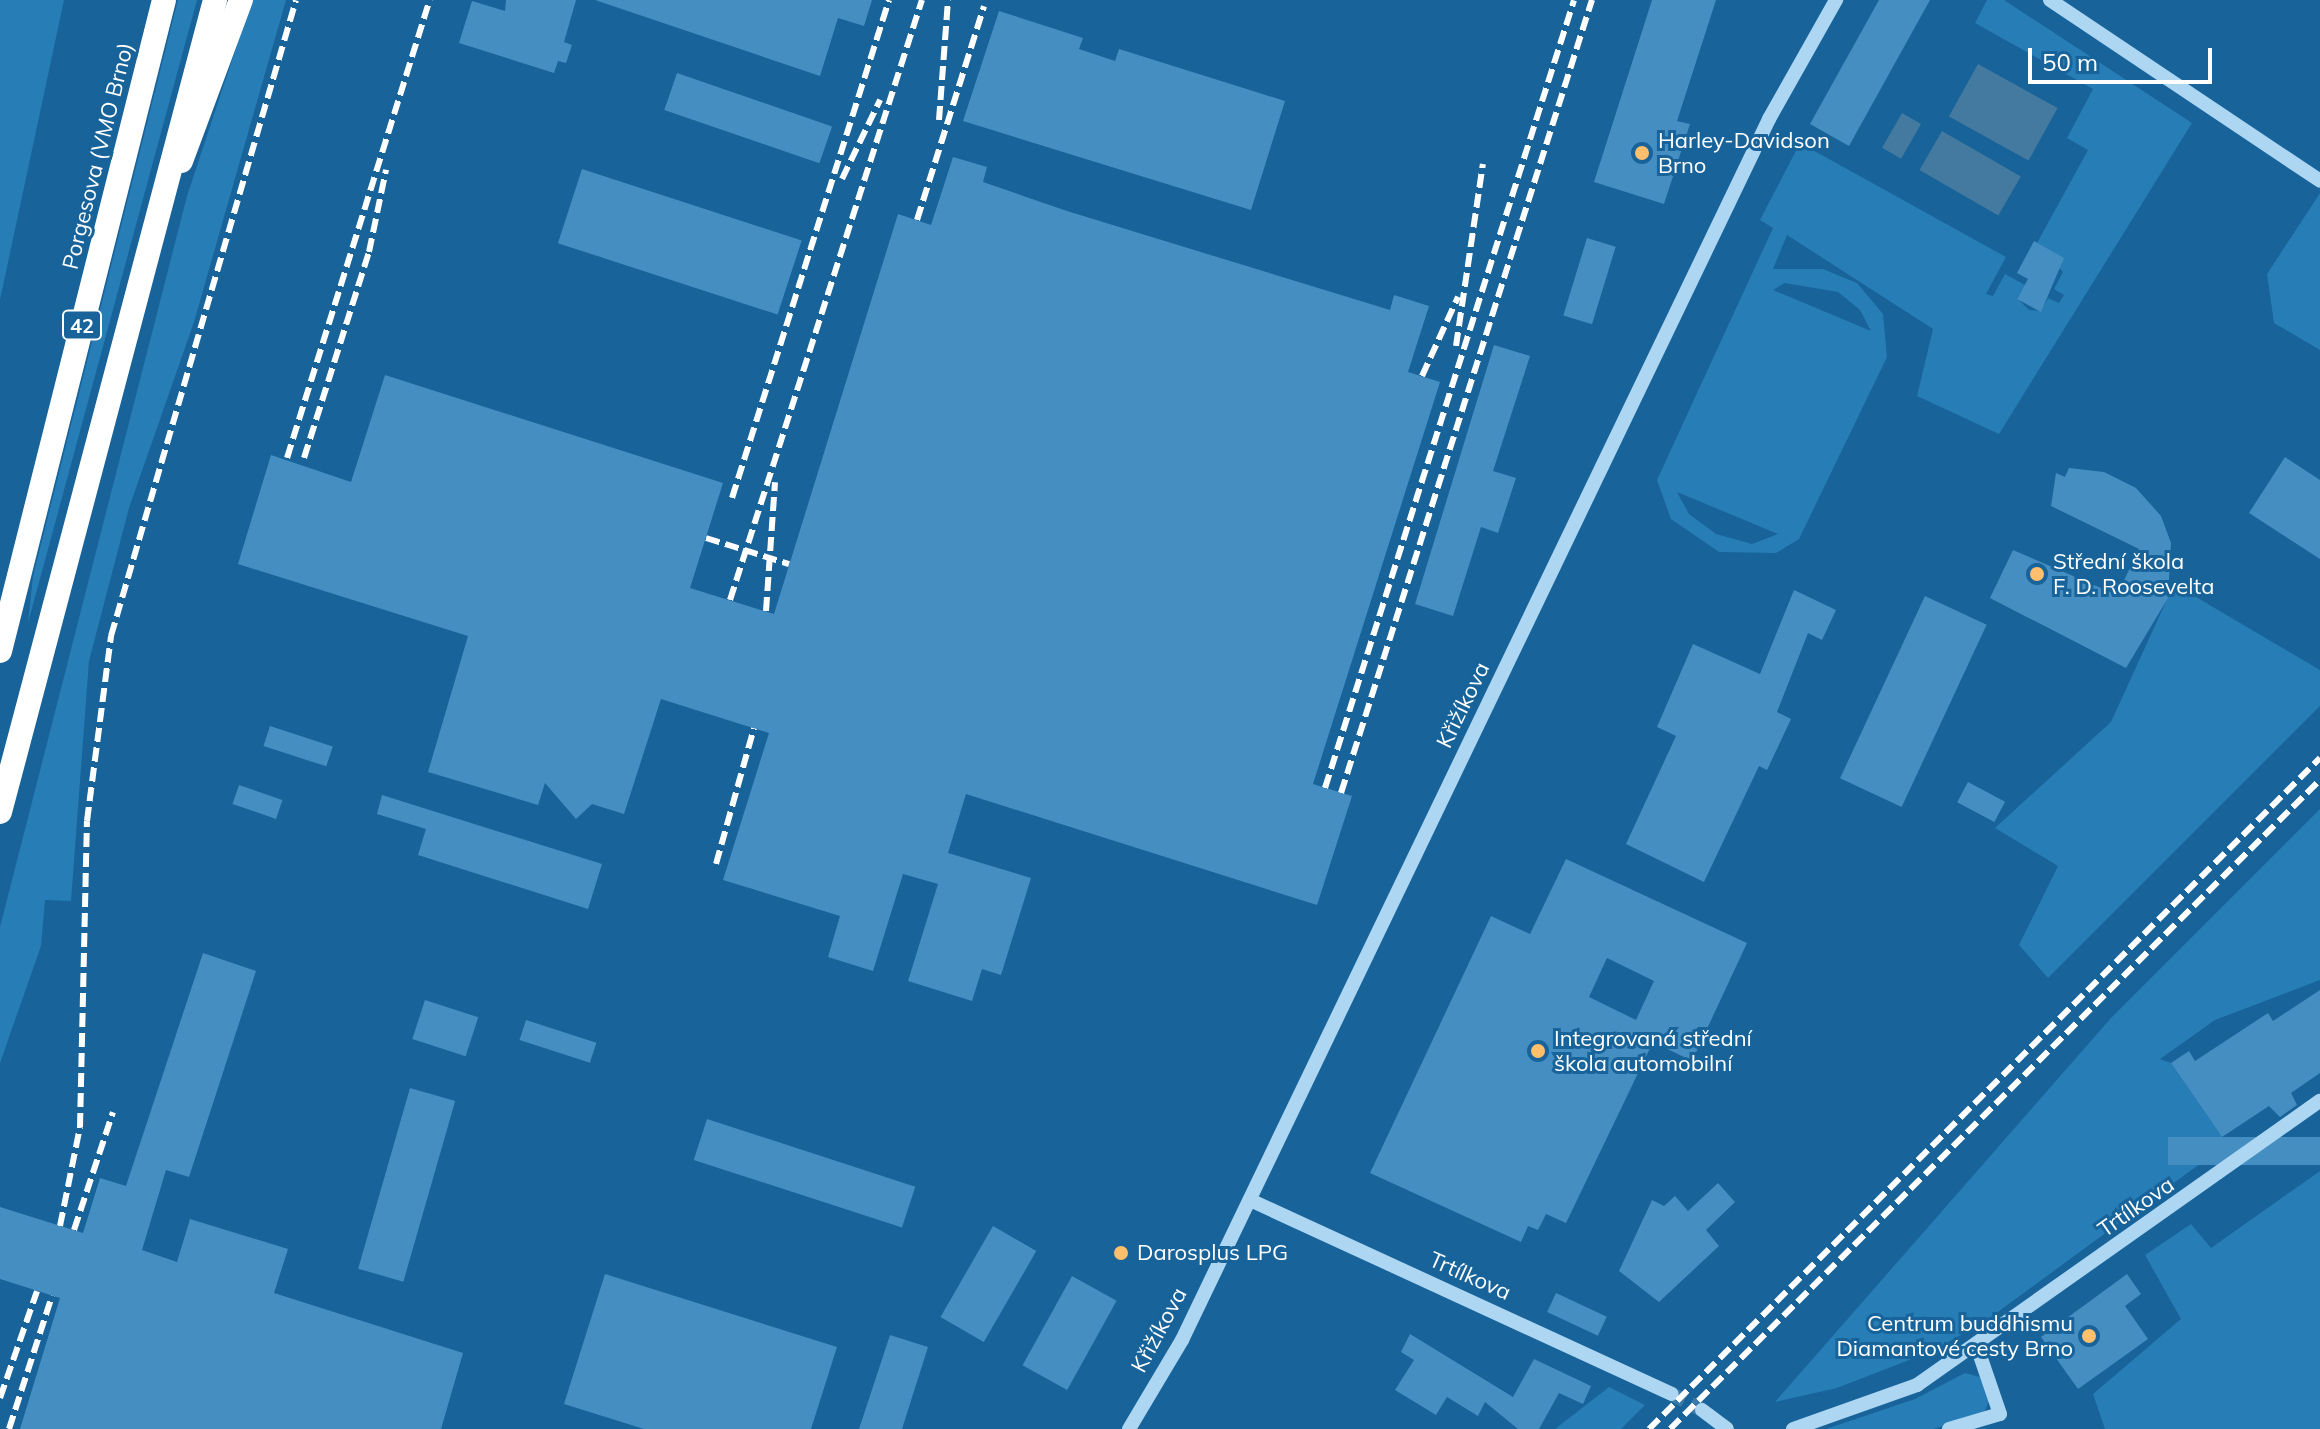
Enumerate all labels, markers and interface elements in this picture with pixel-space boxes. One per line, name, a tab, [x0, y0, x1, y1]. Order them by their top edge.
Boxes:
scale bar	[2032, 32, 2216, 82]
street label: Porgesova (VMO Brno)	[57, 40, 139, 272]
text: 50 m	[2042, 47, 2098, 77]
place label: Harley-Davidson Brno	[1658, 127, 1830, 178]
marker: Harley-Davidson Brno	[1633, 144, 1651, 162]
road number: 42	[62, 309, 102, 341]
place label: Střední škola F. D. Roosevelta	[2053, 548, 2214, 600]
marker: Střední škola F. D. Roosevelta	[2028, 565, 2046, 583]
street label: Křižíkova	[1431, 658, 1495, 752]
place label: Integrovaná střední škola automobilní	[1554, 1025, 1752, 1076]
marker: Integrovaná střední škola automobilní	[1529, 1042, 1547, 1060]
street label: Trtílkova	[2093, 1171, 2179, 1243]
place label: Darosplus LPG	[1137, 1240, 1288, 1266]
marker: Darosplus LPG	[1112, 1244, 1130, 1262]
street label: Trtílkova	[1425, 1246, 1515, 1306]
street label: Křižíkova	[1126, 1283, 1192, 1377]
place label: Centrum buddhismu Diamantové cesty Brno	[1836, 1310, 2073, 1362]
marker: Centrum buddhismu Diamantové cesty Brno	[2080, 1327, 2098, 1345]

